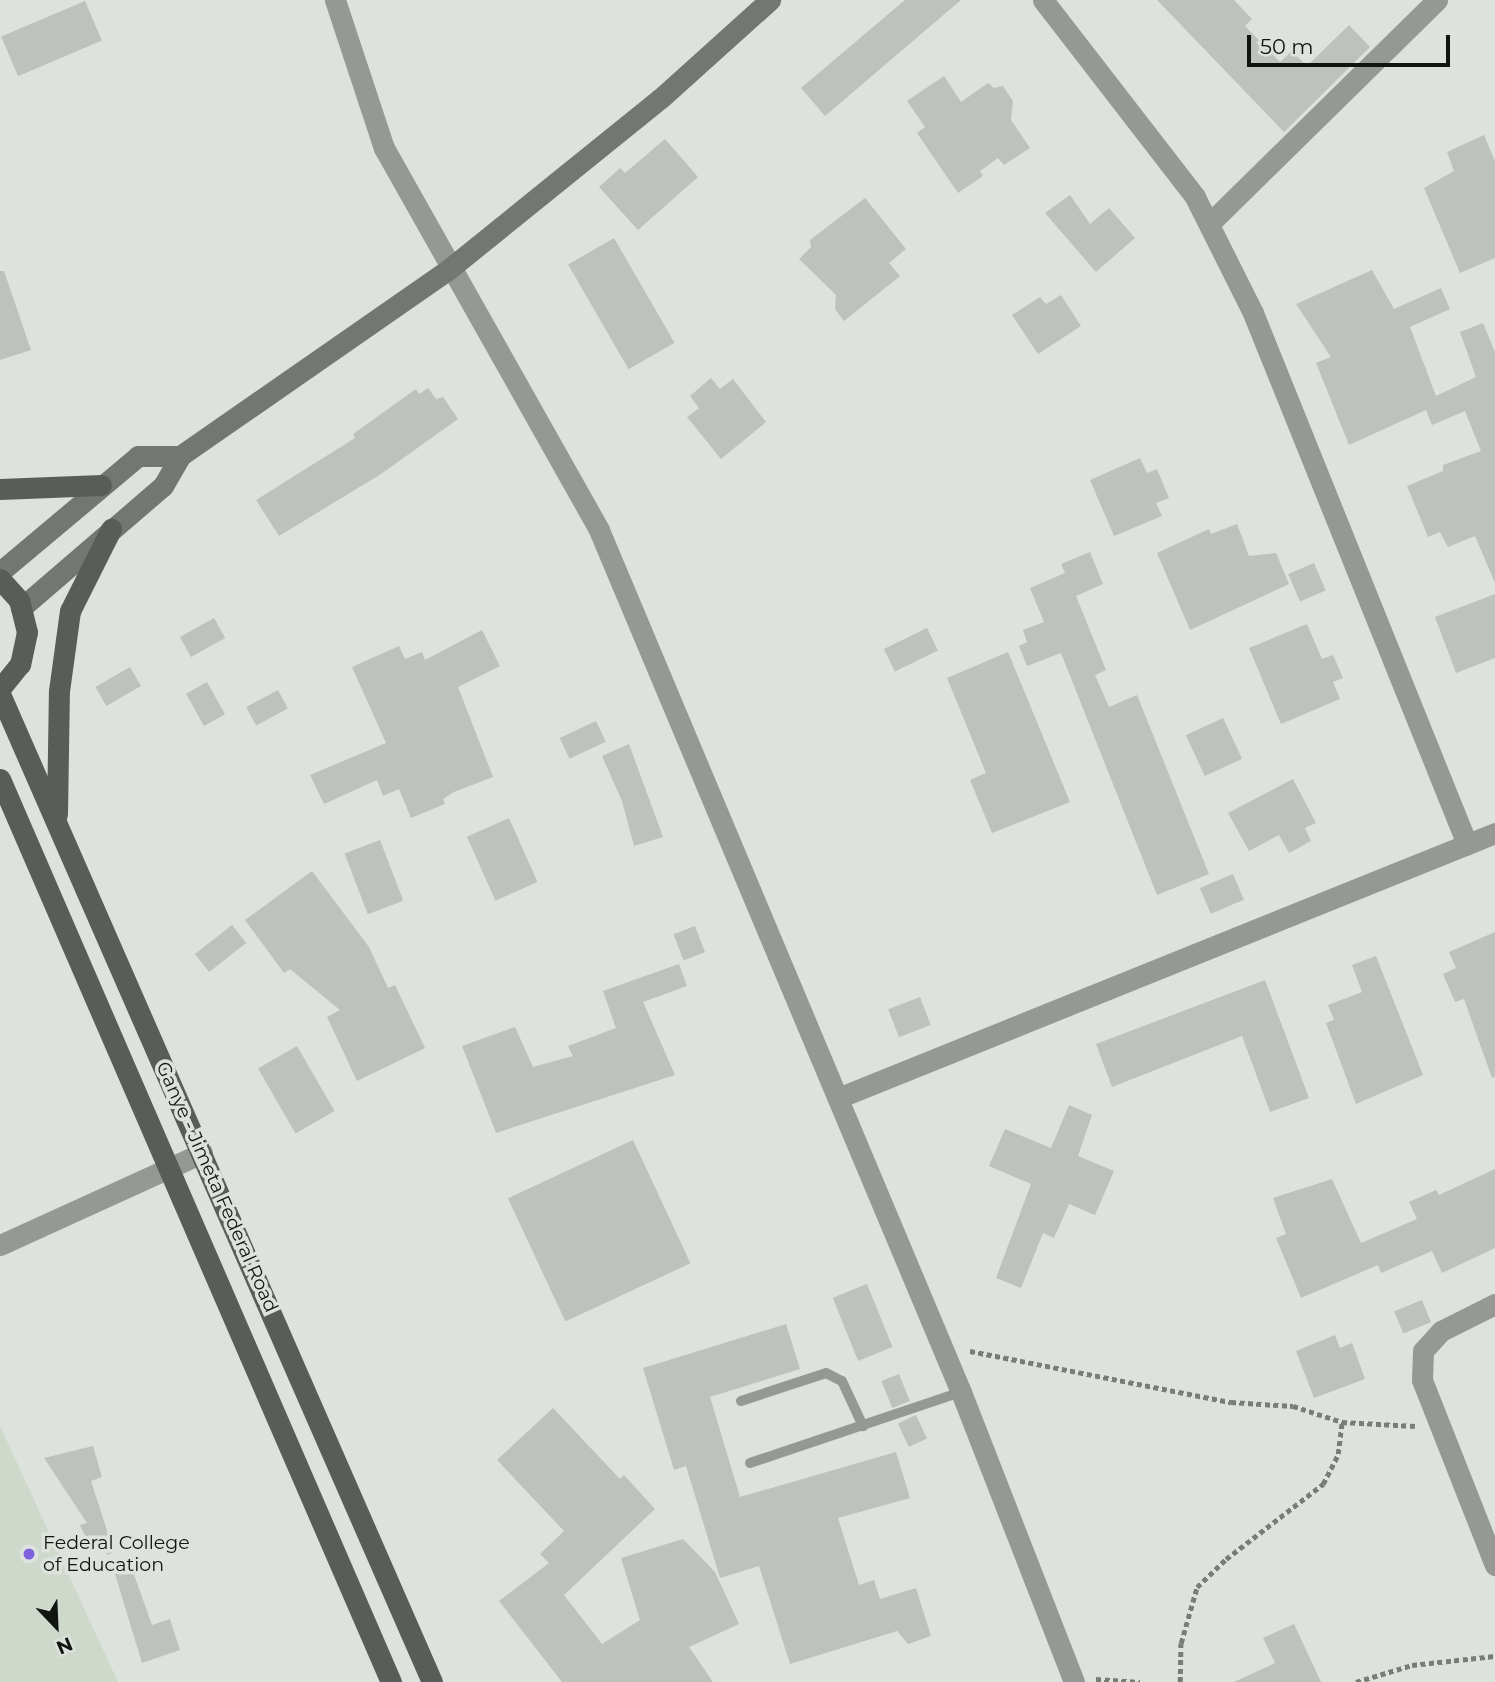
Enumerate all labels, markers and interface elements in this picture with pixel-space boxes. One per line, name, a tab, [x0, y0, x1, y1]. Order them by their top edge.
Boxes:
scale bar	[1250, 21, 1453, 65]
text: 50 m	[1260, 34, 1314, 59]
street label: Ganye - Jimeta Federal Road	[151, 1058, 283, 1316]
place label: Federal College of Education	[43, 1532, 190, 1576]
marker: Federal College of Education	[21, 1546, 37, 1562]
north arrow	[21, 1591, 91, 1661]
text: N	[53, 1632, 76, 1659]

